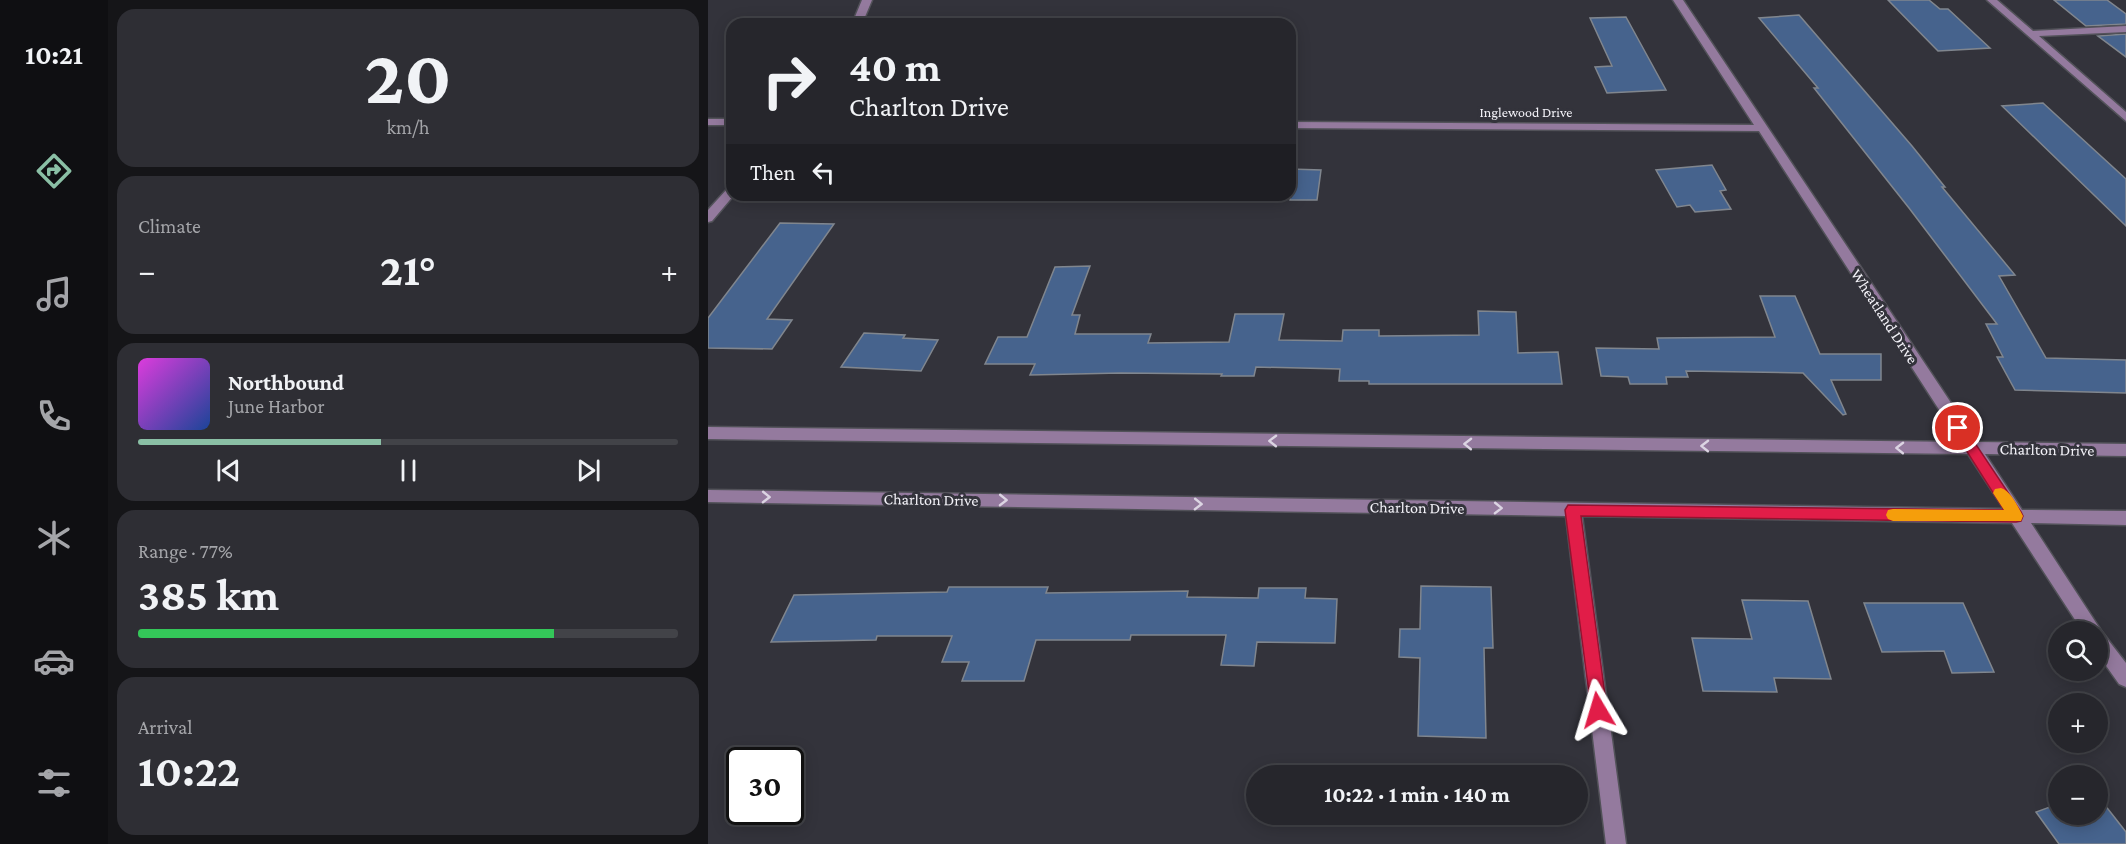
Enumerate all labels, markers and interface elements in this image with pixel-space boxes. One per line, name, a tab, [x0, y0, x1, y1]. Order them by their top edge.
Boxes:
text: 20	[364, 33, 452, 120]
text: 10:21	[25, 40, 83, 70]
icon: right	[750, 42, 828, 120]
text: 40 m	[849, 43, 941, 90]
text: Charlton Drive	[849, 92, 1009, 122]
street label: Inglewood Drive	[1480, 104, 1572, 120]
text: km/h	[386, 116, 430, 138]
icon: directions	[33, 150, 75, 192]
icon: left	[807, 156, 840, 189]
text: Then	[750, 160, 795, 185]
text: Climate	[138, 215, 201, 237]
text: 21°	[380, 245, 436, 295]
text: −	[138, 252, 155, 289]
text: +	[661, 252, 678, 289]
street label: Wheatland Drive	[1848, 266, 1922, 367]
icon: music	[33, 273, 75, 315]
text: Northbound	[228, 370, 344, 395]
icon: phone	[33, 395, 75, 437]
text: June Harbor	[228, 395, 325, 417]
pin	[1932, 402, 1983, 453]
icon: arrive	[1941, 411, 1974, 444]
one-way arrow	[1268, 435, 1277, 447]
one-way arrow	[1463, 437, 1472, 450]
one-way arrow	[1700, 440, 1709, 452]
street label: Charlton Drive	[1999, 440, 2094, 459]
one-way arrow	[1895, 442, 1904, 454]
icon: previous	[212, 454, 245, 487]
icon: pause	[392, 454, 425, 487]
icon: next	[572, 454, 605, 487]
street label: Charlton Drive	[883, 490, 978, 509]
one-way arrow	[762, 491, 771, 503]
one-way arrow	[999, 494, 1008, 507]
one-way arrow	[1194, 497, 1203, 510]
street label: Charlton Drive	[1369, 498, 1464, 517]
one-way arrow	[1494, 502, 1503, 514]
icon: climate	[33, 517, 75, 559]
text: Range · 77%	[138, 540, 233, 562]
text: 385 km	[138, 570, 279, 620]
map controls	[2048, 621, 2108, 825]
button: search	[2048, 621, 2108, 681]
icon: car	[33, 640, 75, 682]
position arrow	[1566, 678, 1630, 742]
button: +	[2048, 693, 2108, 753]
text: Arrival	[138, 716, 192, 738]
text: 10:22	[138, 746, 240, 796]
speed limit sign: 30	[726, 747, 804, 825]
icon: filters	[33, 762, 75, 804]
button: −	[2048, 765, 2108, 825]
text: 10:22 · 1 min · 140 m	[1324, 782, 1510, 807]

